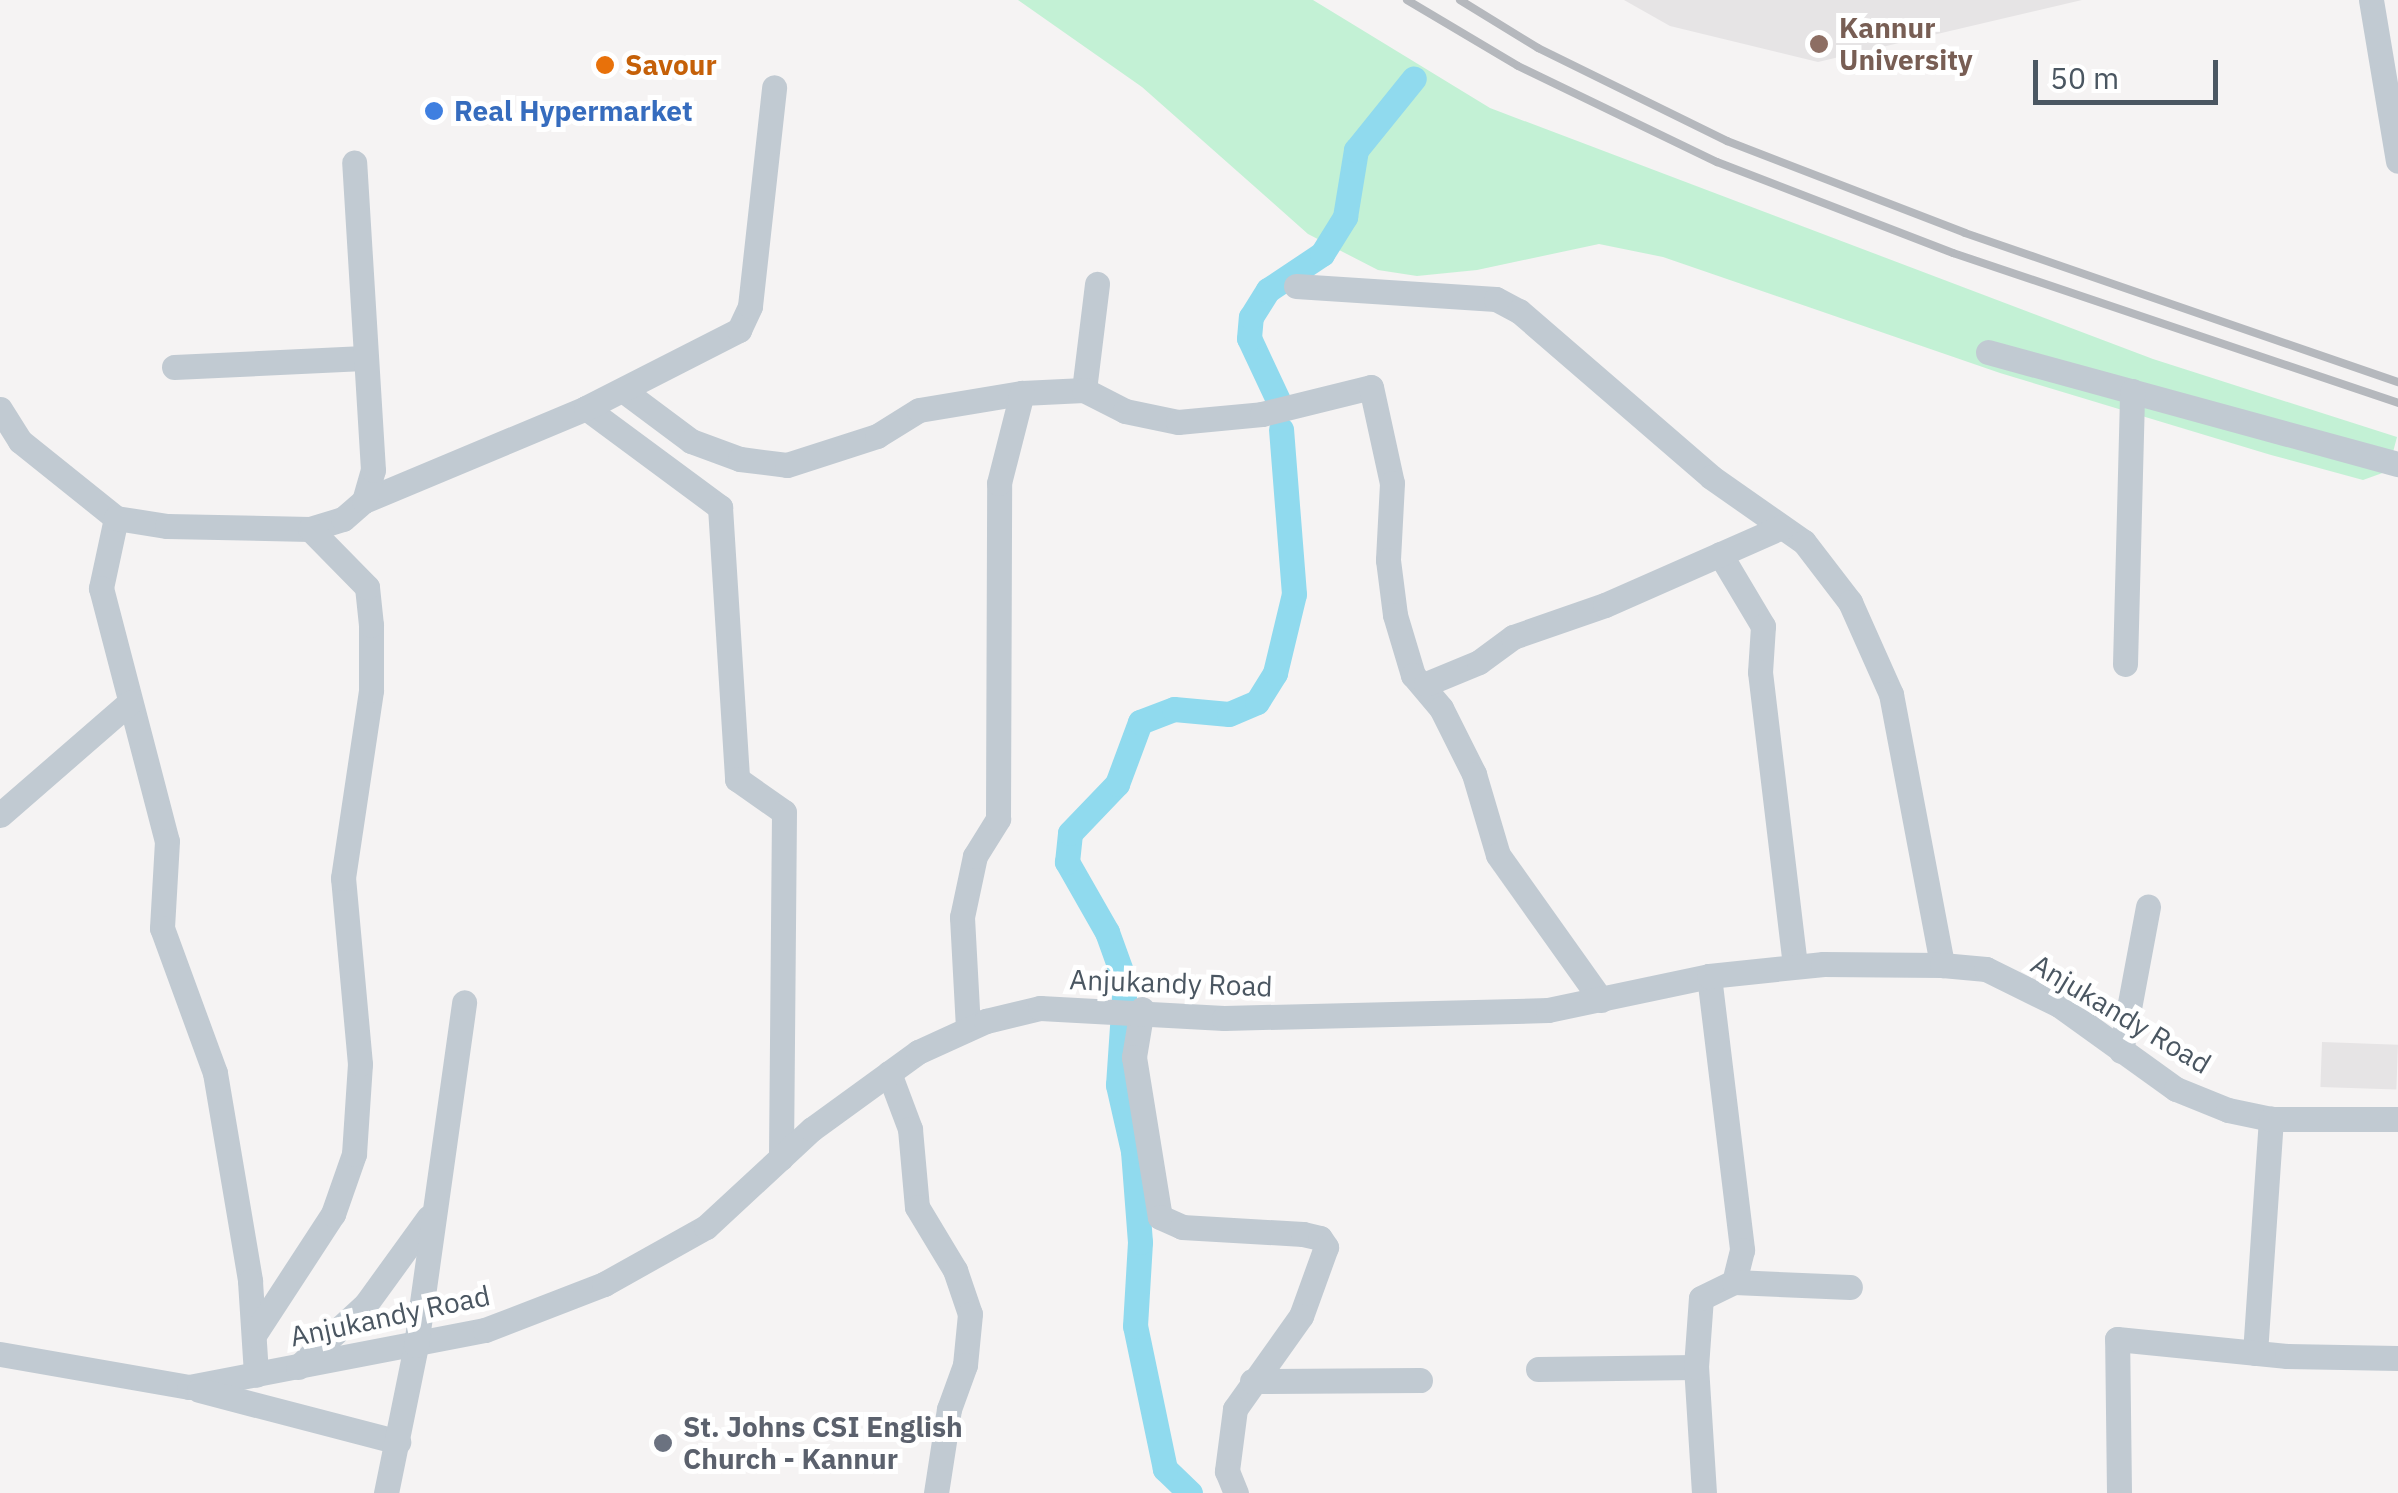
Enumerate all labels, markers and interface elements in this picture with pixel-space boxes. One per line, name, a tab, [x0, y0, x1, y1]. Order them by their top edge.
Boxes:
place label: Kannur University	[1839, 11, 1973, 77]
marker: Kannur University	[1808, 33, 1830, 55]
scale bar	[2038, 40, 2223, 102]
place label: Savour	[625, 48, 717, 82]
marker: Savour	[594, 54, 616, 76]
text: 50 m	[2050, 58, 2119, 97]
place label: Real Hypermarket	[454, 94, 693, 128]
marker: Real Hypermarket	[423, 100, 445, 122]
street label: Anjukandy Road	[2025, 947, 2217, 1081]
street label: Anjukandy Road	[1069, 963, 1273, 1003]
street label: Anjukandy Road	[287, 1278, 493, 1354]
place label: St. Johns CSI English Church - Kannur	[683, 1410, 963, 1476]
marker: St. Johns CSI English Church - Kannur	[652, 1432, 674, 1454]

